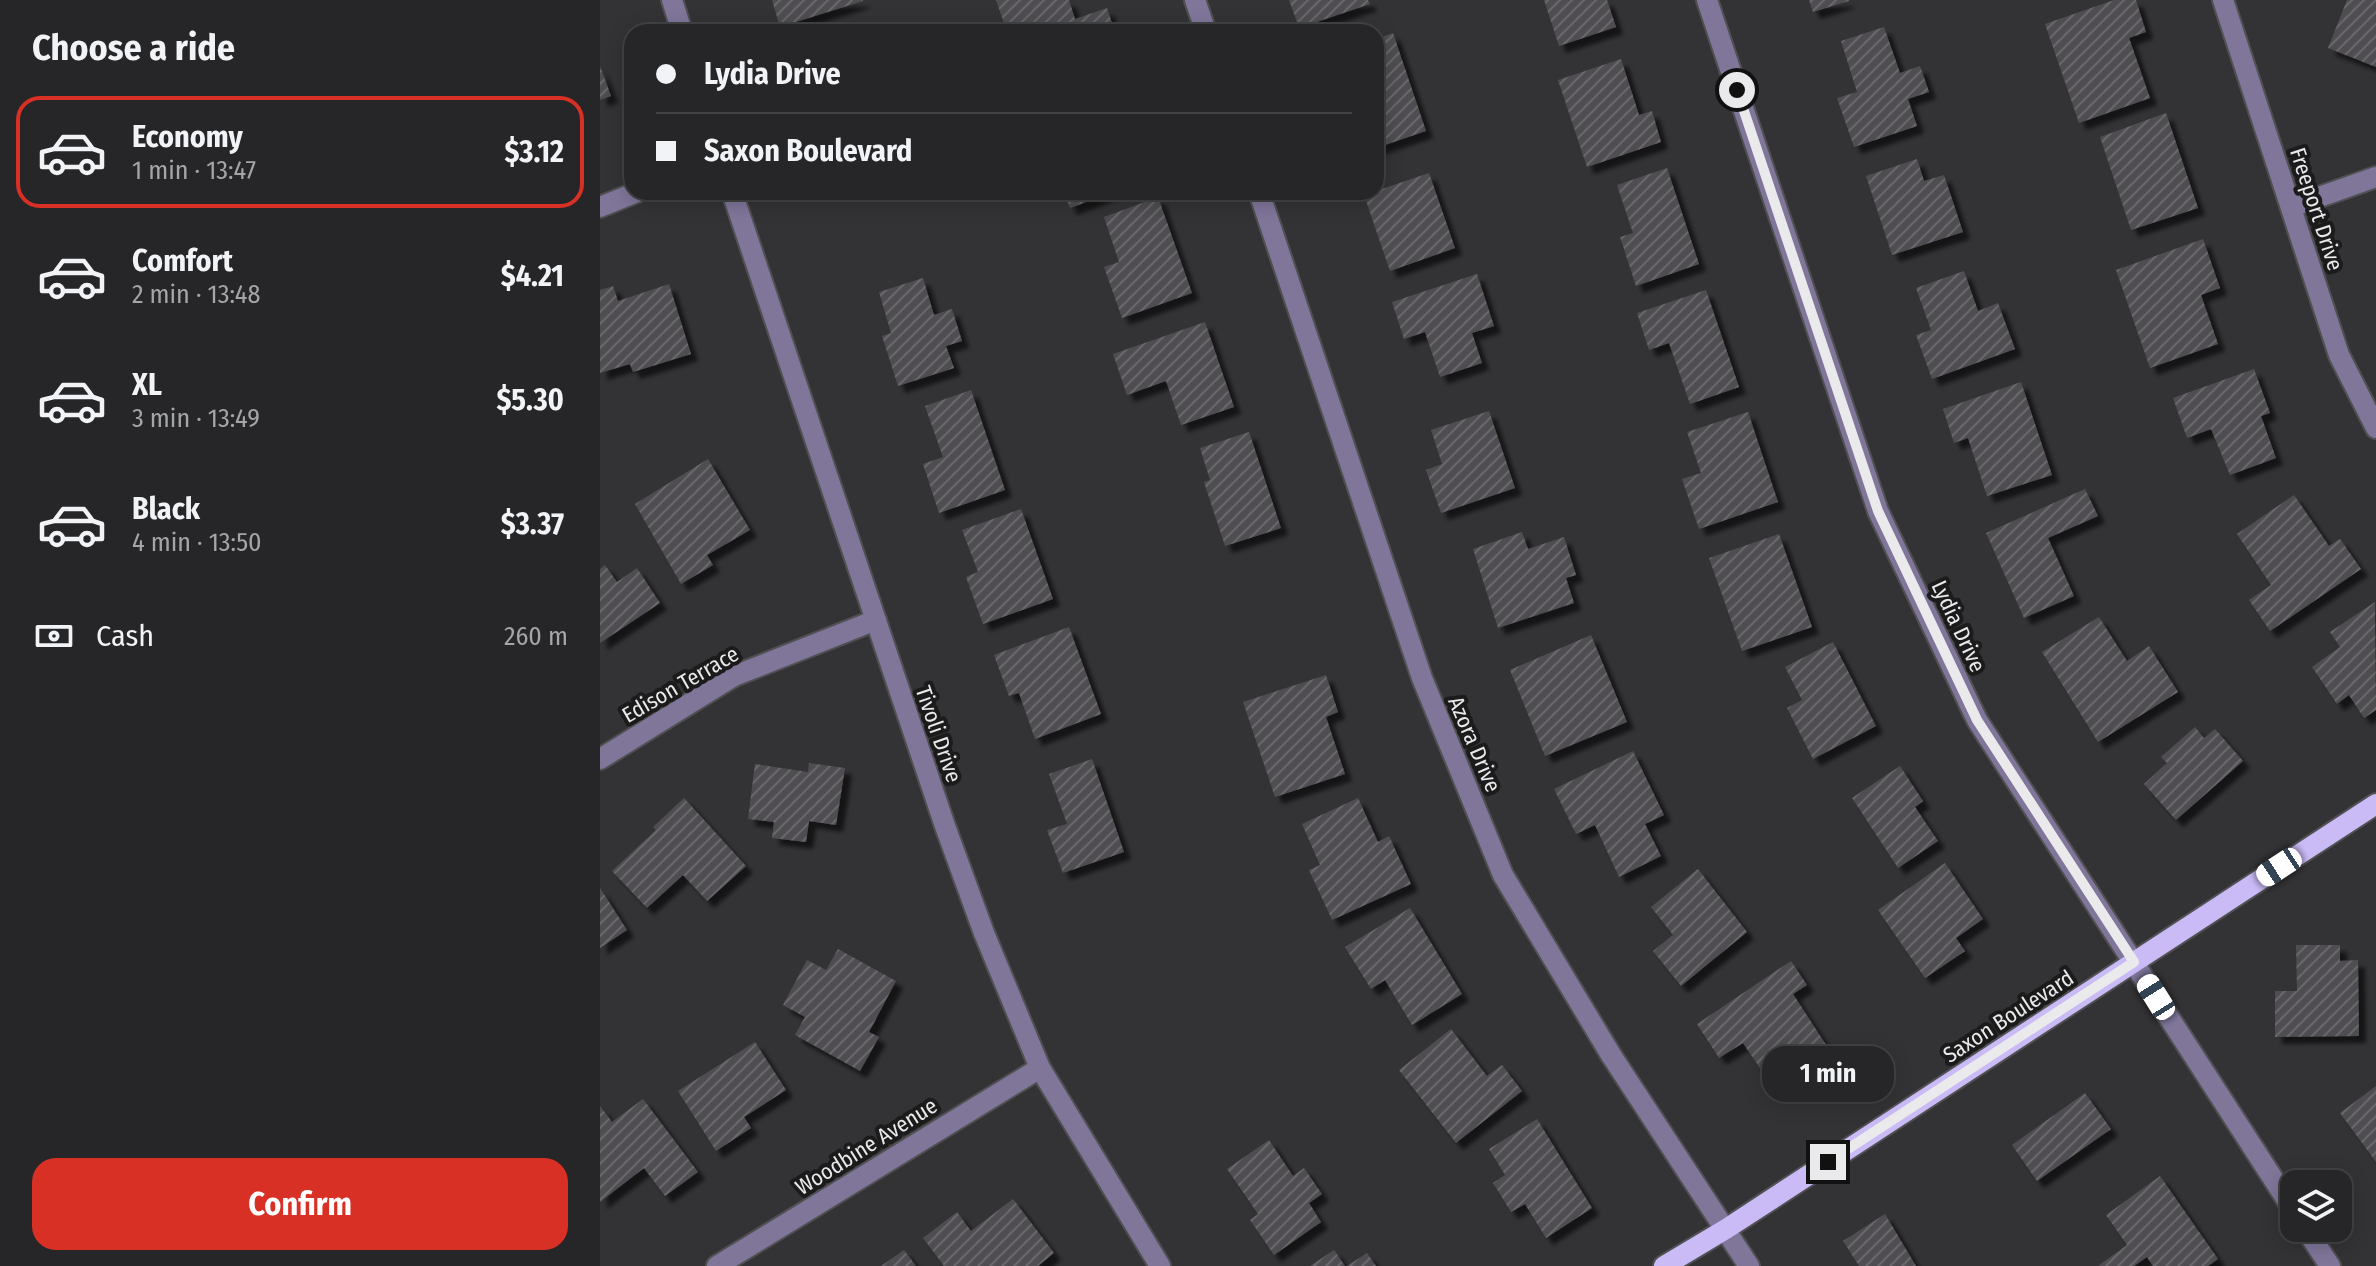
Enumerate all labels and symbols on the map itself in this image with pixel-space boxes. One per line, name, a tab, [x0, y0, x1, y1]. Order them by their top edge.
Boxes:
route start	[1719, 72, 1755, 108]
street label: Freeport Drive	[2284, 144, 2349, 274]
street label: Lydia Drive	[1926, 576, 1991, 676]
street label: Edison Terrace	[617, 640, 743, 729]
street label: Tivoli Drive	[909, 682, 968, 786]
street label: Azora Drive	[1442, 692, 1507, 796]
car	[2252, 844, 2306, 890]
street label: Saxon Boulevard	[1938, 964, 2079, 1069]
car	[2133, 970, 2179, 1024]
callout: 1 min	[1762, 1046, 1894, 1102]
street label: Woodbine Avenue	[790, 1092, 942, 1201]
route end	[1810, 1144, 1846, 1180]

